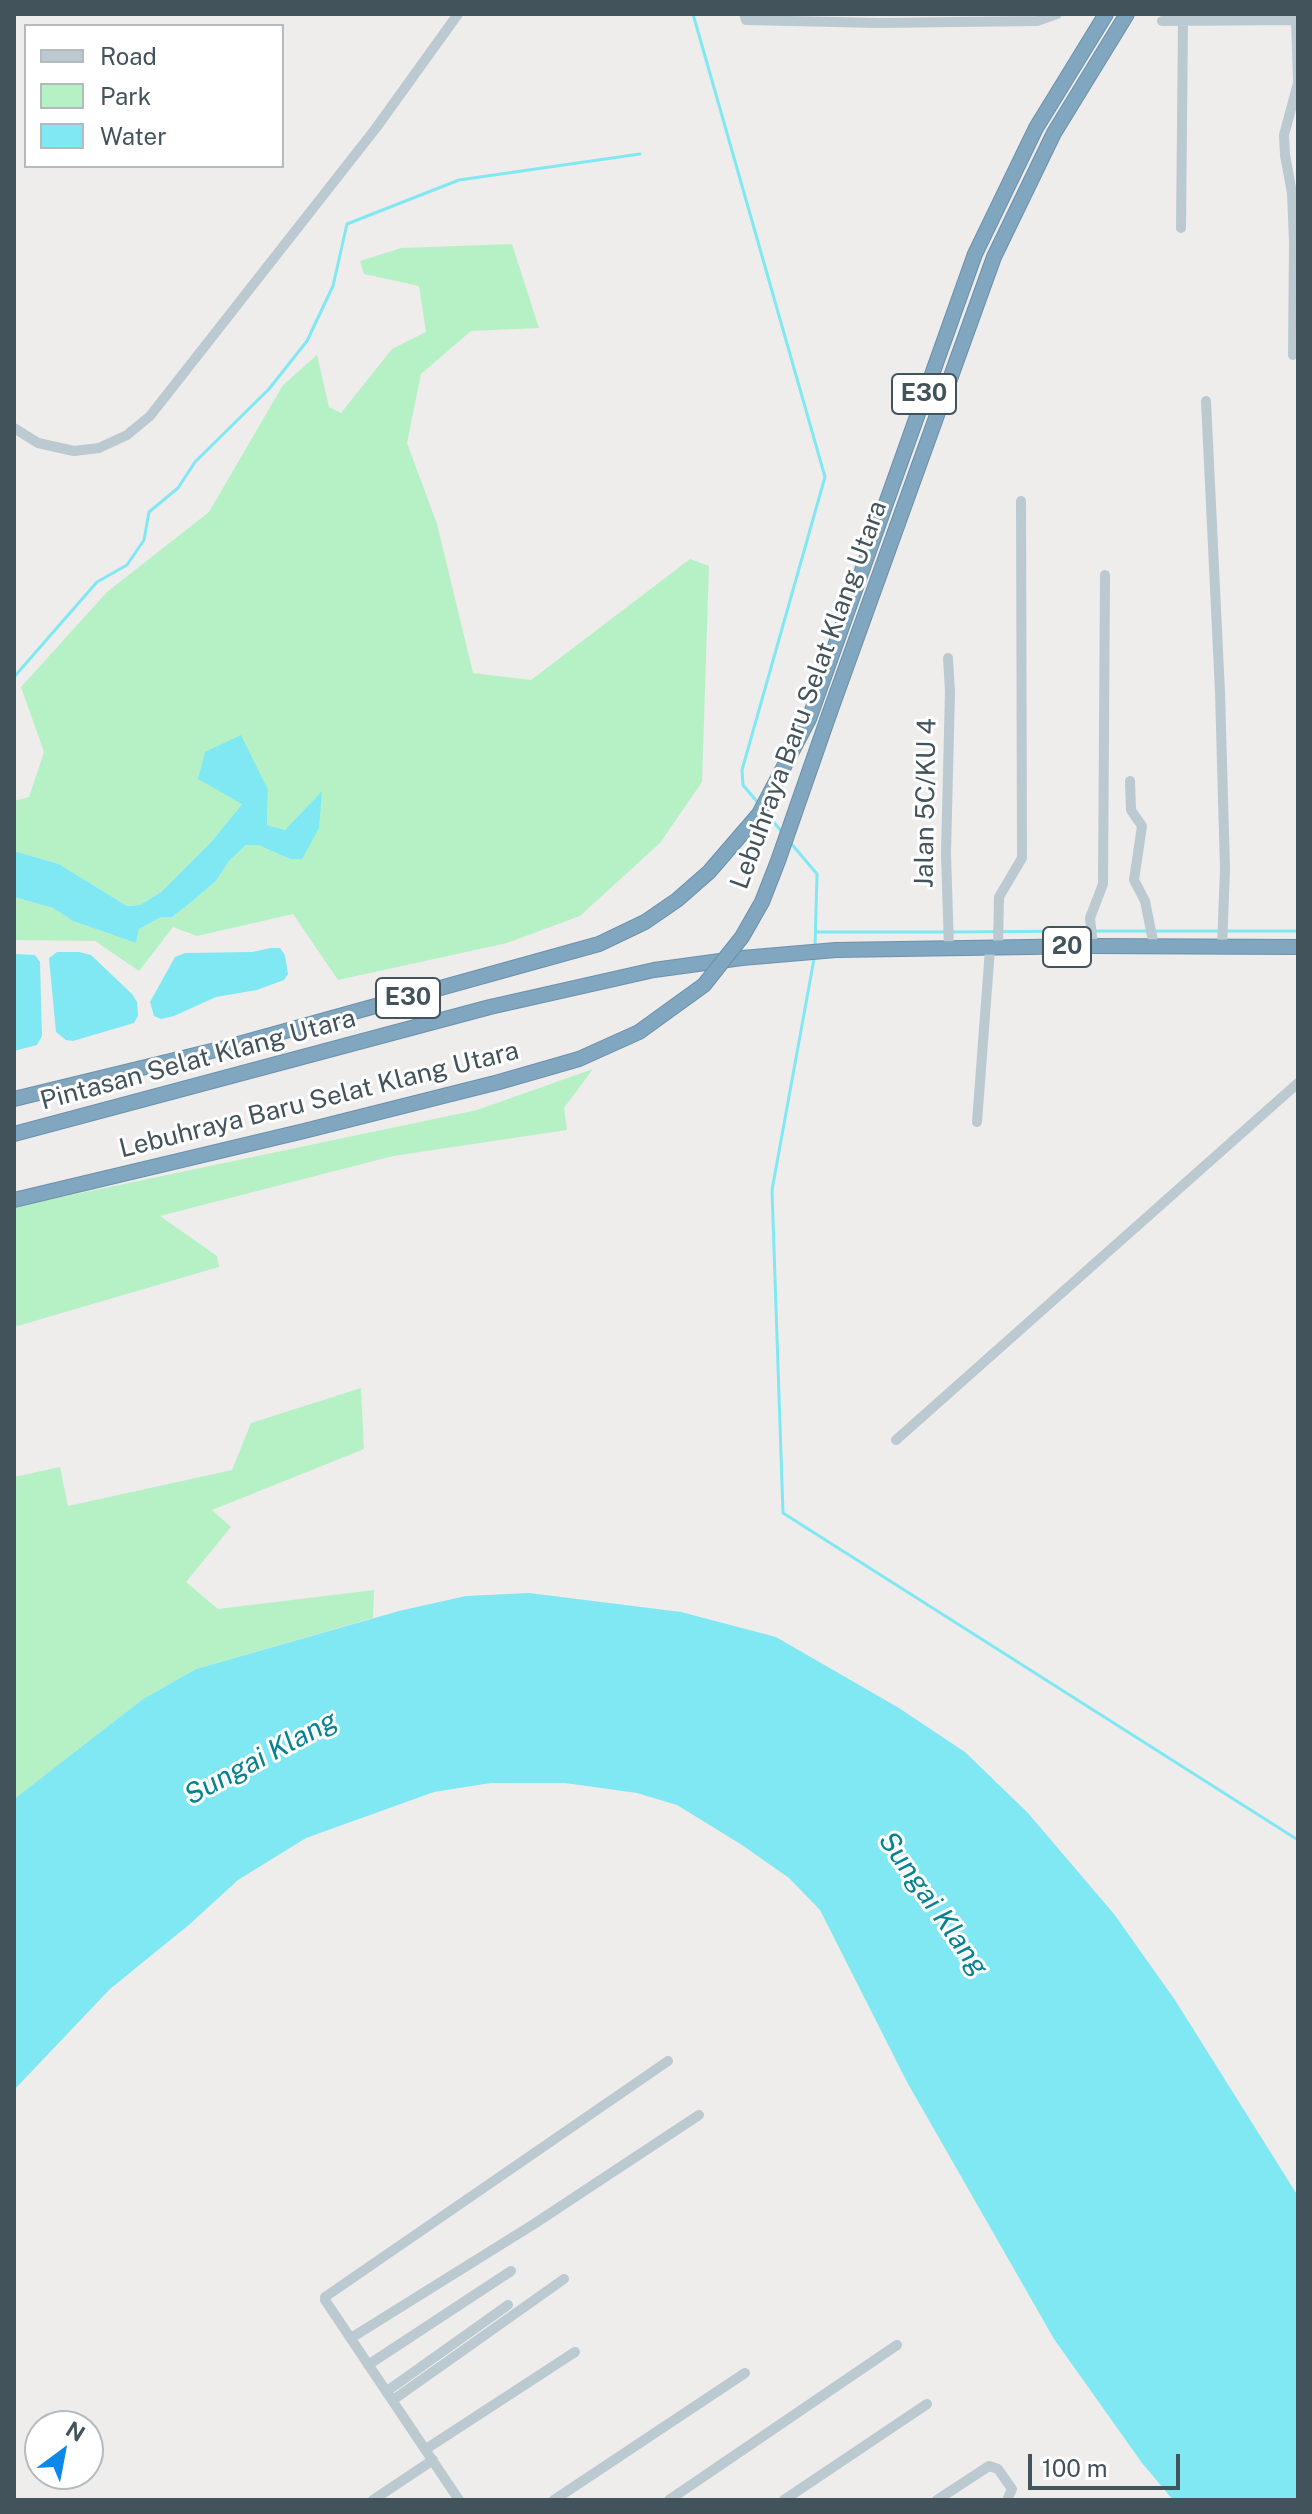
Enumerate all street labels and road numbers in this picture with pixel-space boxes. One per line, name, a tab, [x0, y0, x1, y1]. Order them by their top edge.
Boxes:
road number: E30	[892, 374, 956, 414]
street label: Lebuhraya Baru Selat Klang Utara	[724, 497, 894, 893]
street label: Jalan 5C/KU 4	[909, 718, 943, 888]
road number: 20	[1043, 927, 1091, 967]
road number: E30	[376, 978, 440, 1018]
street label: Pintasan Selat Klang Utara	[37, 1003, 359, 1117]
street label: Lebuhraya Baru Selat Klang Utara	[116, 1035, 522, 1165]

